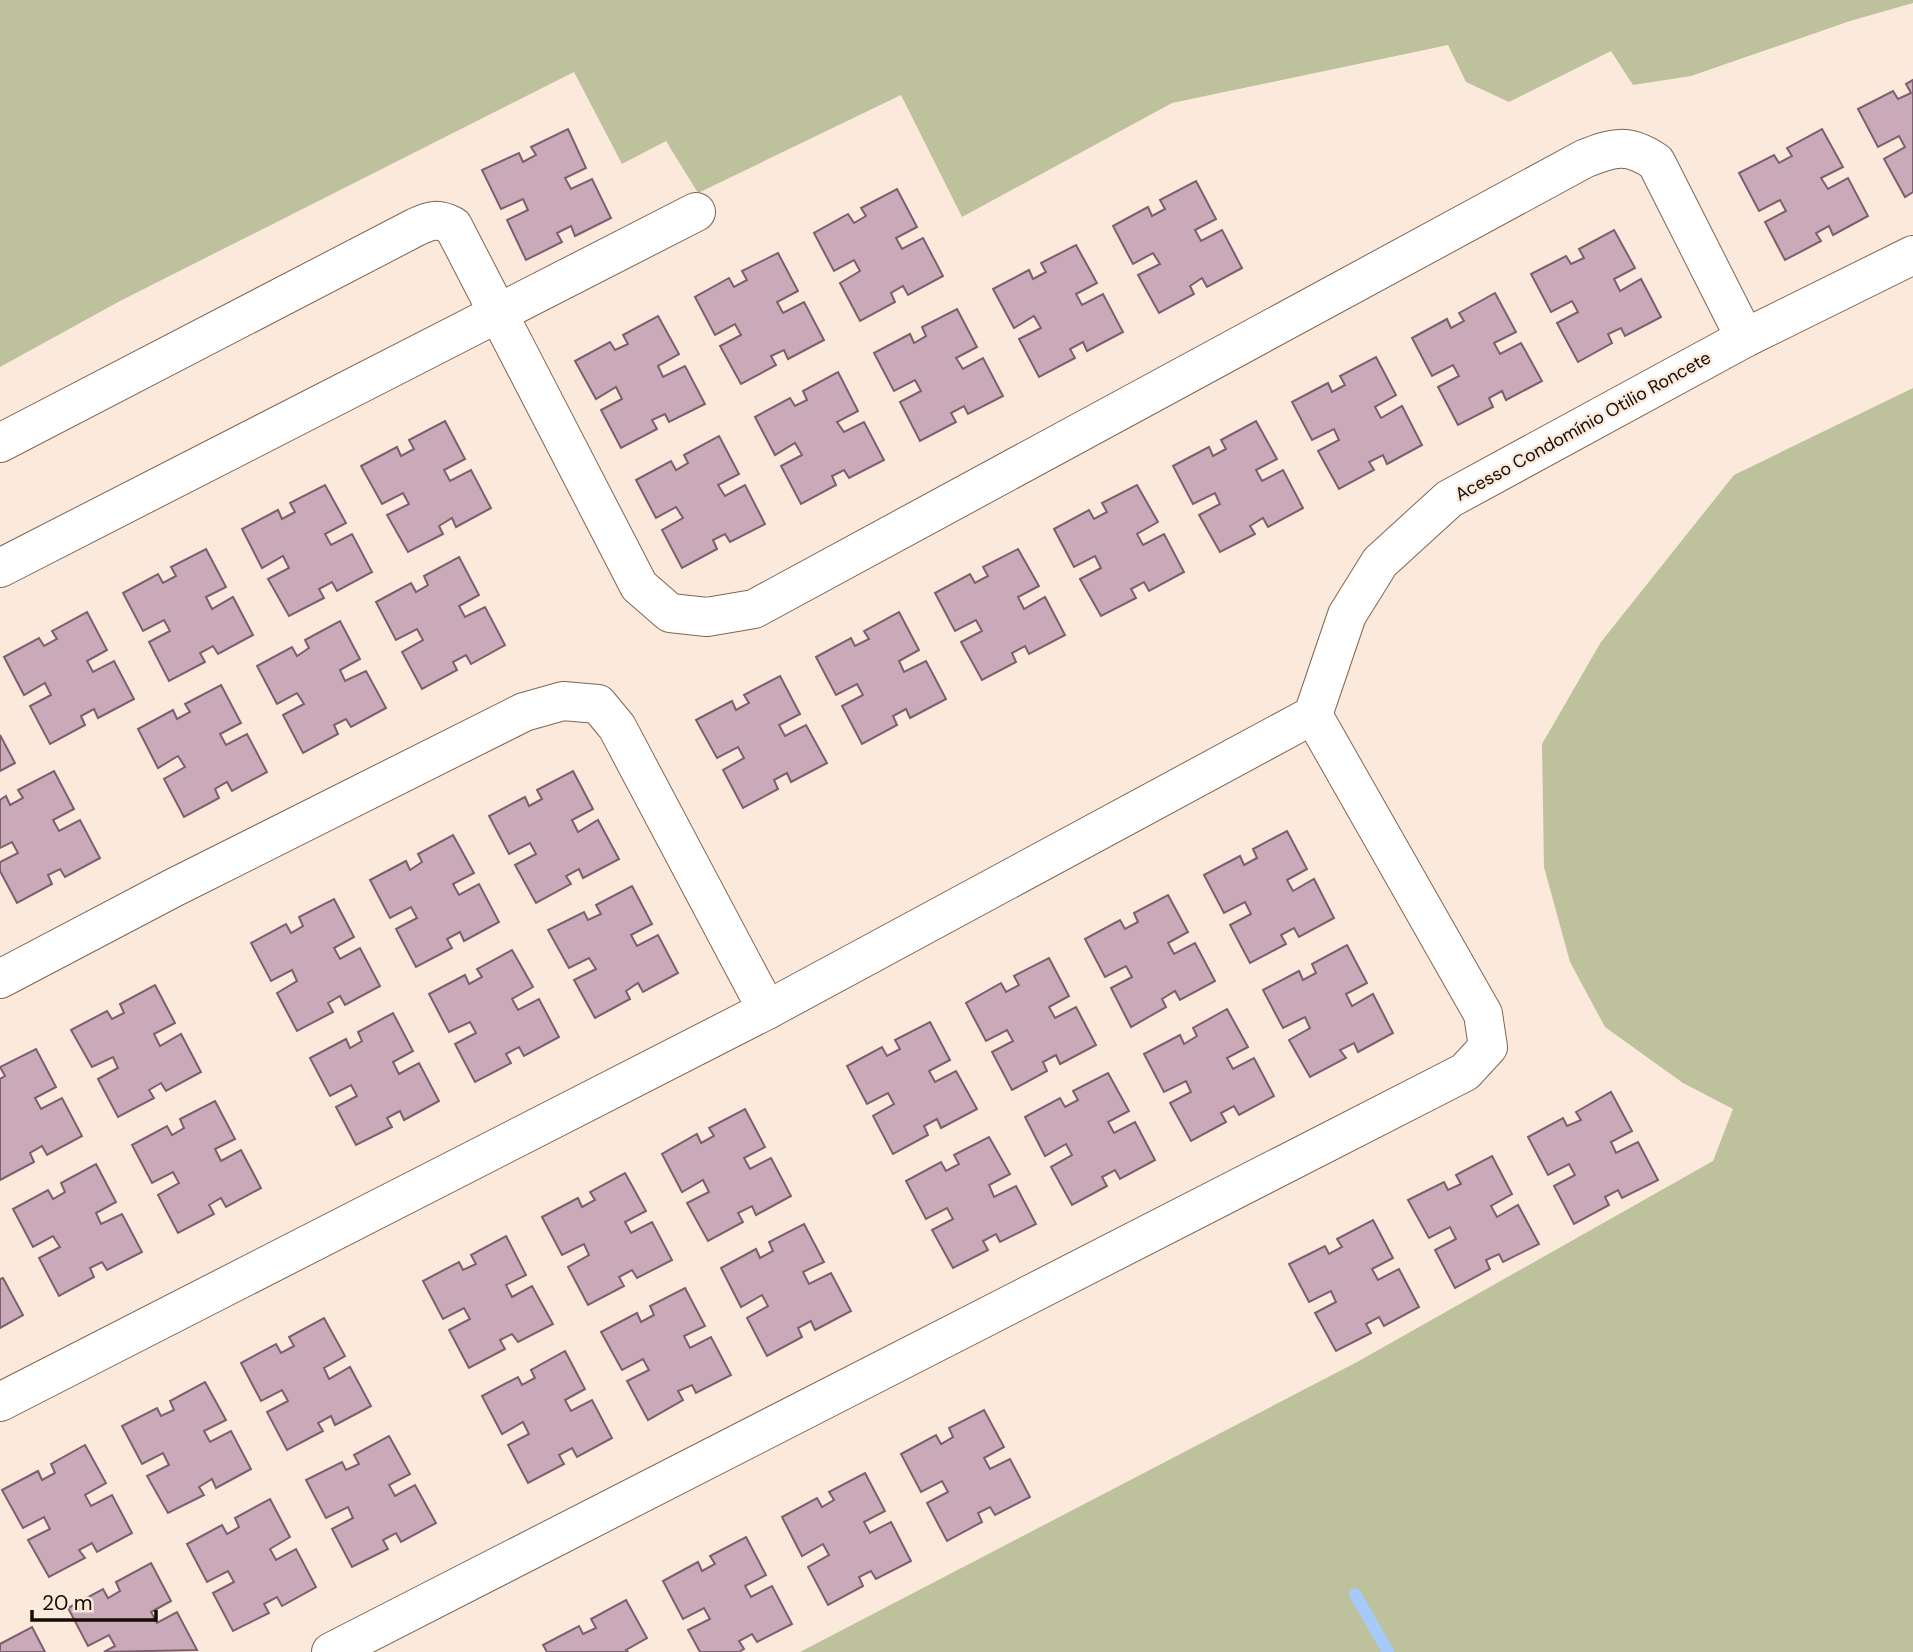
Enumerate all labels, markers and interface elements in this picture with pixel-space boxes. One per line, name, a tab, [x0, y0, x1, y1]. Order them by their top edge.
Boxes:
street label: Acesso Condomínio Otilio Roncete	[1451, 345, 1715, 507]
scale bar	[32, 1578, 156, 1622]
text: 20 m	[42, 1589, 93, 1617]

